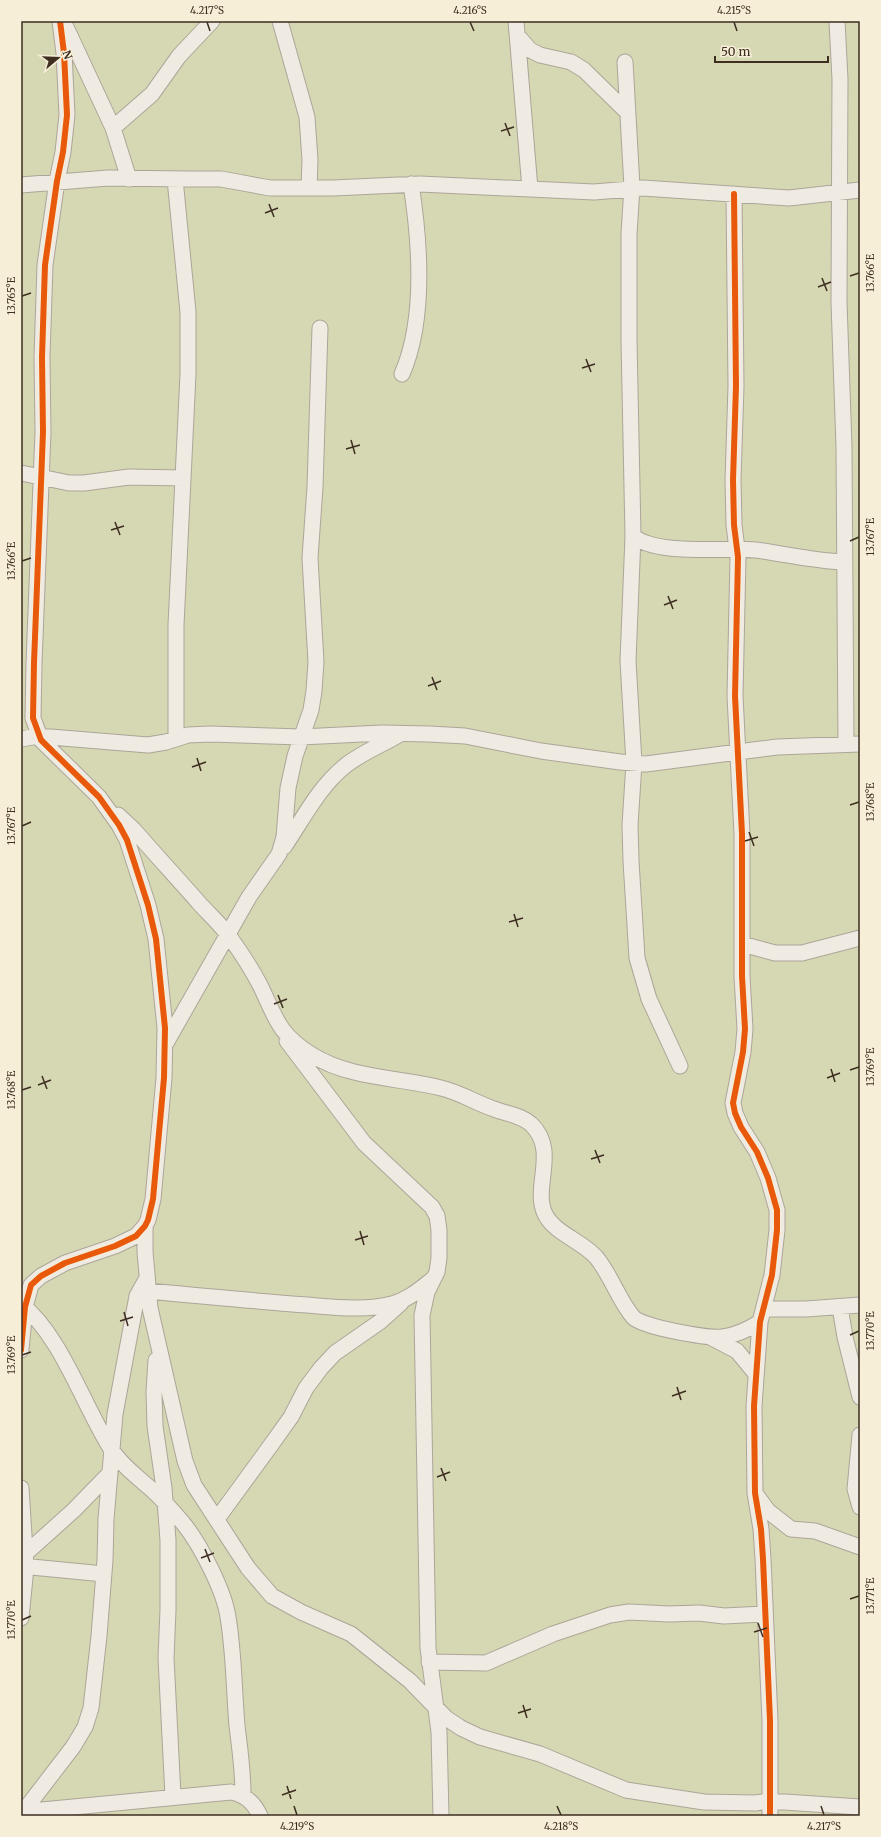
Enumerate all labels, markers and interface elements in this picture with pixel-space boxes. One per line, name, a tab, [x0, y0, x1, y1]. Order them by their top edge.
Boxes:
text: 4.217°S	[190, 4, 224, 17]
text: 4.216°S	[453, 4, 487, 17]
text: 4.215°S	[717, 4, 751, 17]
north arrow	[38, 38, 78, 78]
scale bar	[715, 38, 828, 64]
text: 50 m	[721, 44, 750, 59]
text: N	[59, 48, 76, 61]
text: 13.766°E	[864, 253, 877, 292]
text: 13.765°E	[5, 276, 18, 315]
text: 13.767°E	[864, 517, 877, 556]
text: 13.766°E	[5, 541, 18, 580]
text: 13.768°E	[864, 782, 877, 821]
text: 13.767°E	[5, 806, 18, 845]
text: 13.769°E	[864, 1047, 877, 1086]
text: 13.768°E	[5, 1070, 18, 1109]
text: 13.770°E	[864, 1311, 877, 1351]
text: 13.769°E	[5, 1335, 18, 1374]
text: 13.771°E	[864, 1577, 877, 1614]
text: 13.770°E	[5, 1600, 18, 1640]
text: 4.219°S	[280, 1820, 314, 1833]
text: 4.218°S	[544, 1820, 578, 1833]
text: 4.217°S	[807, 1820, 841, 1833]

